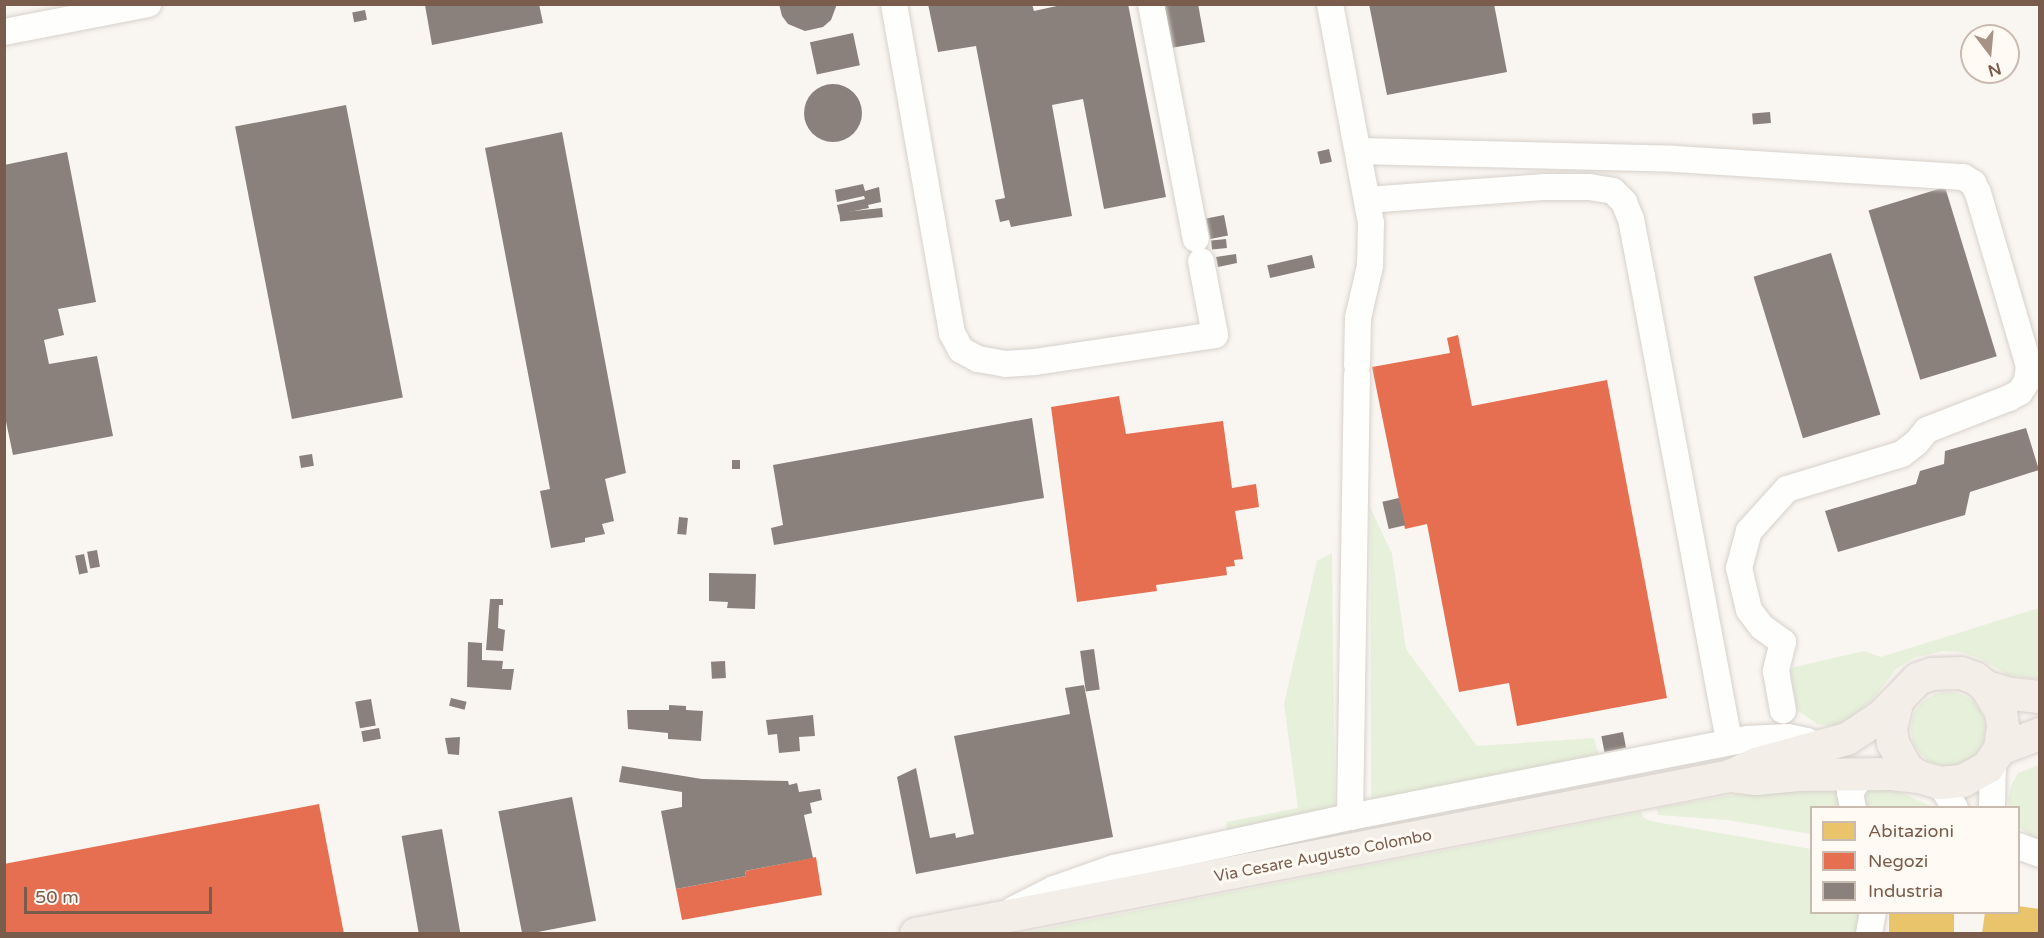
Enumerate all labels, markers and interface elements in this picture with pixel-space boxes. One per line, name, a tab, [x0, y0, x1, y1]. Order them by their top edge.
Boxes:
north arrow	[1960, 24, 2020, 84]
text: N	[1985, 58, 2003, 81]
legend	[1810, 806, 2020, 914]
text: Abitazioni	[1868, 820, 1954, 842]
street label: Via Cesare Augusto Colombo	[1213, 825, 1433, 887]
text: Negozi	[1868, 850, 1928, 872]
scale bar	[27, 875, 214, 913]
text: Industria	[1868, 880, 1943, 902]
text: 50 m	[35, 886, 79, 908]

